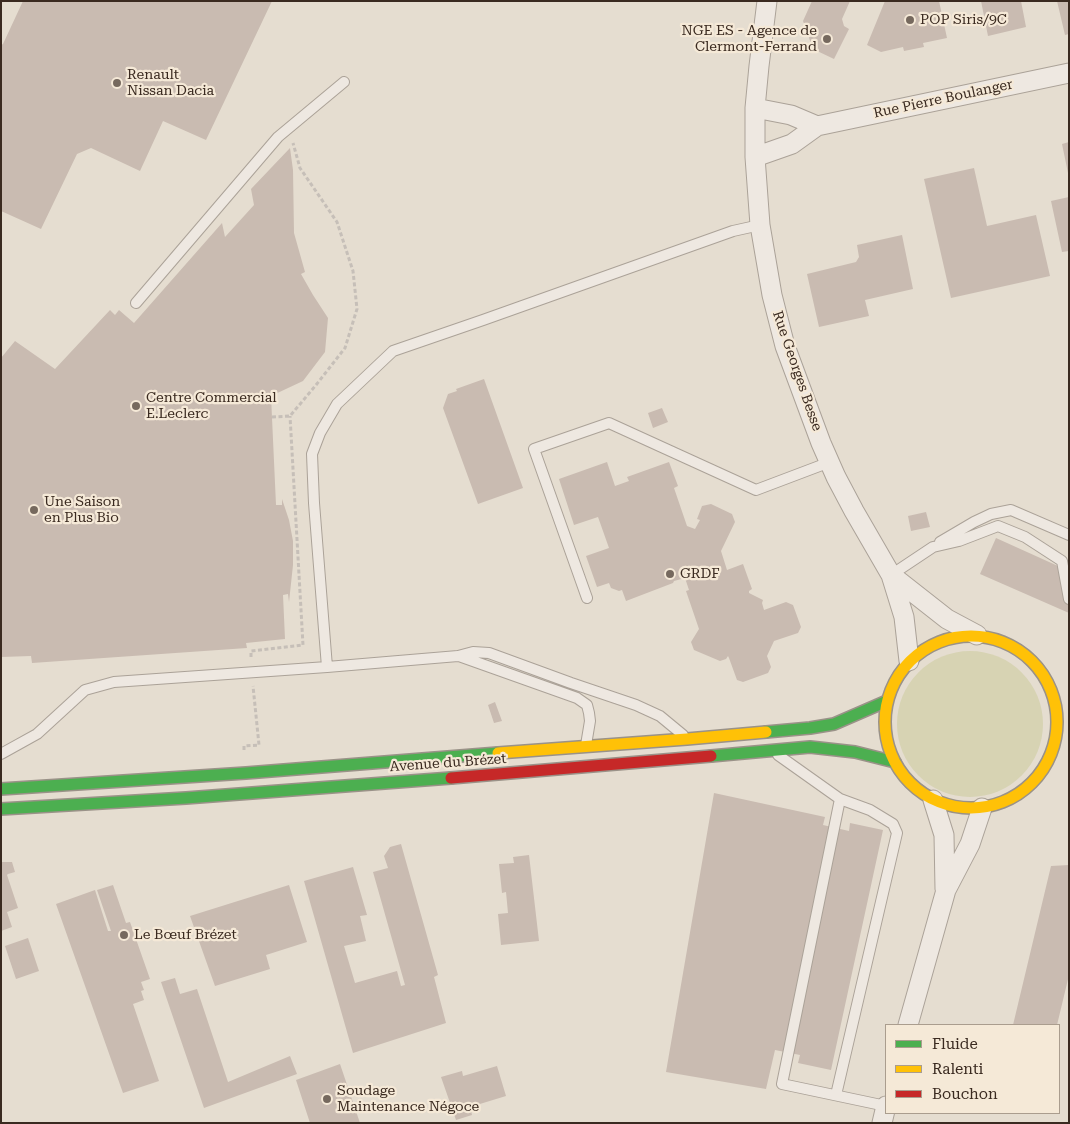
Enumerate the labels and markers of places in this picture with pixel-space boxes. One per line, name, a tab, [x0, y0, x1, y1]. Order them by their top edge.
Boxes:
place label: POP Siris/9C	[920, 12, 1007, 28]
marker: POP Siris/9C	[904, 14, 916, 26]
place label: NGE ES - Agence de Clermont-Ferrand	[681, 23, 817, 56]
marker: NGE ES - Agence de Clermont-Ferrand	[821, 33, 833, 45]
place label: Renault Nissan Dacia	[127, 67, 214, 100]
marker: Renault Nissan Dacia	[111, 77, 123, 89]
place label: Centre Commercial E.Leclerc	[146, 390, 277, 422]
marker: Centre Commercial E.Leclerc	[130, 400, 142, 412]
place label: Une Saison en Plus Bio	[44, 494, 120, 526]
marker: Une Saison en Plus Bio	[28, 504, 40, 516]
place label: GRDF	[680, 566, 720, 582]
marker: GRDF	[664, 568, 676, 580]
place label: Le Bœuf Brézet	[134, 927, 237, 943]
marker: Le Bœuf Brézet	[118, 929, 130, 941]
place label: Soudage Maintenance Négoce	[337, 1083, 479, 1116]
marker: Soudage Maintenance Négoce	[321, 1093, 333, 1105]

